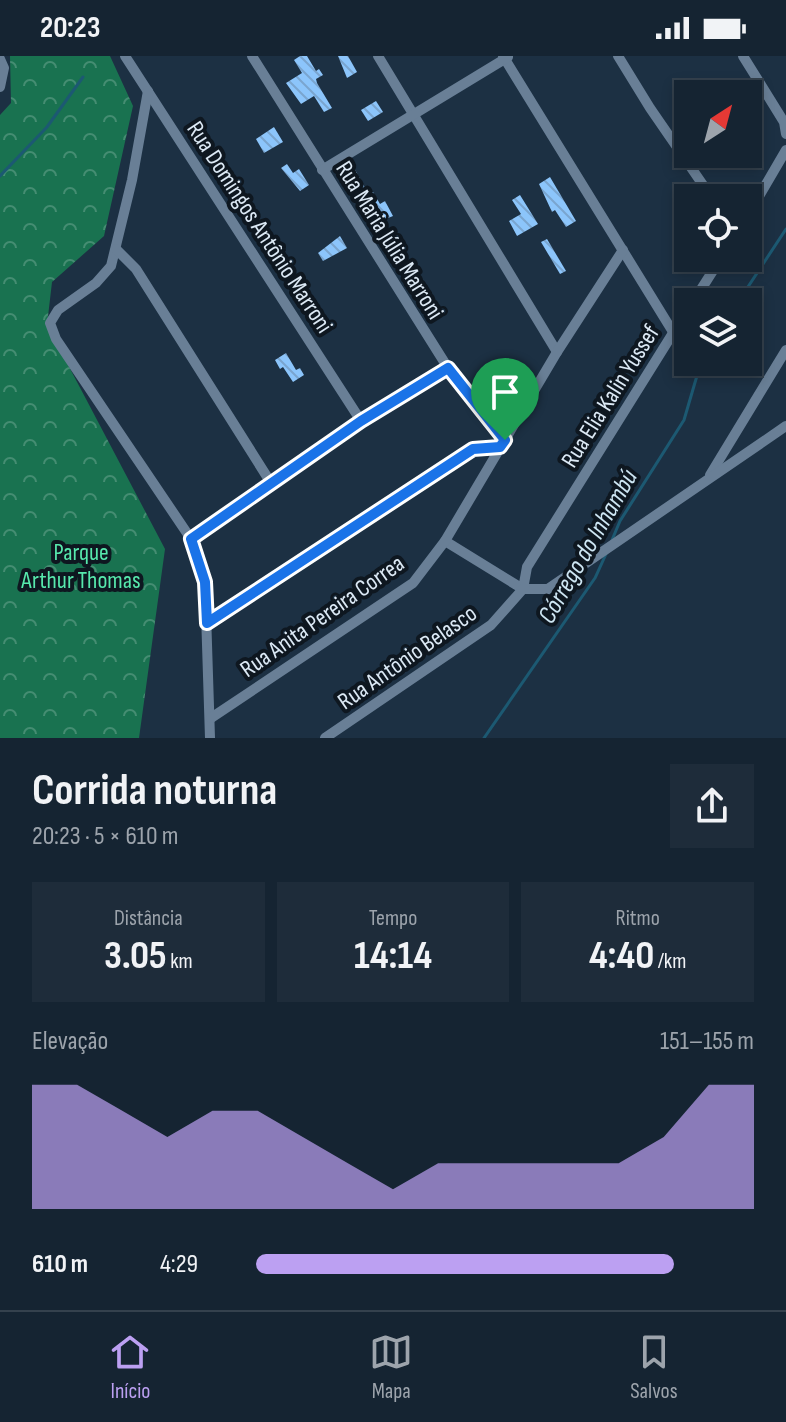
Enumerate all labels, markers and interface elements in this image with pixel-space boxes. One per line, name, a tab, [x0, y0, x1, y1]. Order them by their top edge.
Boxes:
text: 20:23	[40, 10, 100, 46]
north arrow	[674, 80, 762, 168]
map controls	[674, 80, 762, 376]
street label: Rua Domingos Antônio Marroni	[180, 116, 339, 338]
street label: Rua Maria Júlia Marroni	[329, 156, 450, 325]
button: locate	[674, 184, 762, 272]
button: layers	[674, 288, 762, 376]
street label: Rua Elia Kalin Yussef	[555, 319, 666, 473]
pin	[471, 358, 539, 440]
icon: arrive	[483, 370, 527, 414]
water label: Córrego do Inhambú	[532, 464, 645, 629]
park label: Parque Arthur Thomas	[20, 538, 141, 595]
street label: Rua Anita Pereira Correa	[235, 549, 410, 684]
street label: Rua Antônio Belasco	[332, 599, 482, 716]
text: Corrida noturna	[32, 764, 277, 817]
button: share	[670, 764, 754, 848]
text: 20:23 · 5 × 610 m	[32, 821, 178, 852]
text: Distância	[114, 905, 183, 932]
text: Tempo	[369, 905, 417, 932]
text: Ritmo	[616, 905, 660, 932]
text: 3.05	[104, 932, 167, 980]
text: 14:14	[354, 932, 432, 980]
text: 4:40	[589, 932, 654, 980]
text: km	[167, 948, 193, 975]
text: /km	[654, 948, 686, 975]
text: Elevação	[32, 1026, 108, 1057]
text: 151–155 m	[660, 1026, 754, 1057]
text: 610 m	[32, 1249, 88, 1280]
text: 4:29	[160, 1249, 198, 1280]
tab: Início	[108, 1330, 152, 1405]
tab: Mapa	[369, 1330, 413, 1405]
tab: Salvos	[630, 1330, 678, 1405]

